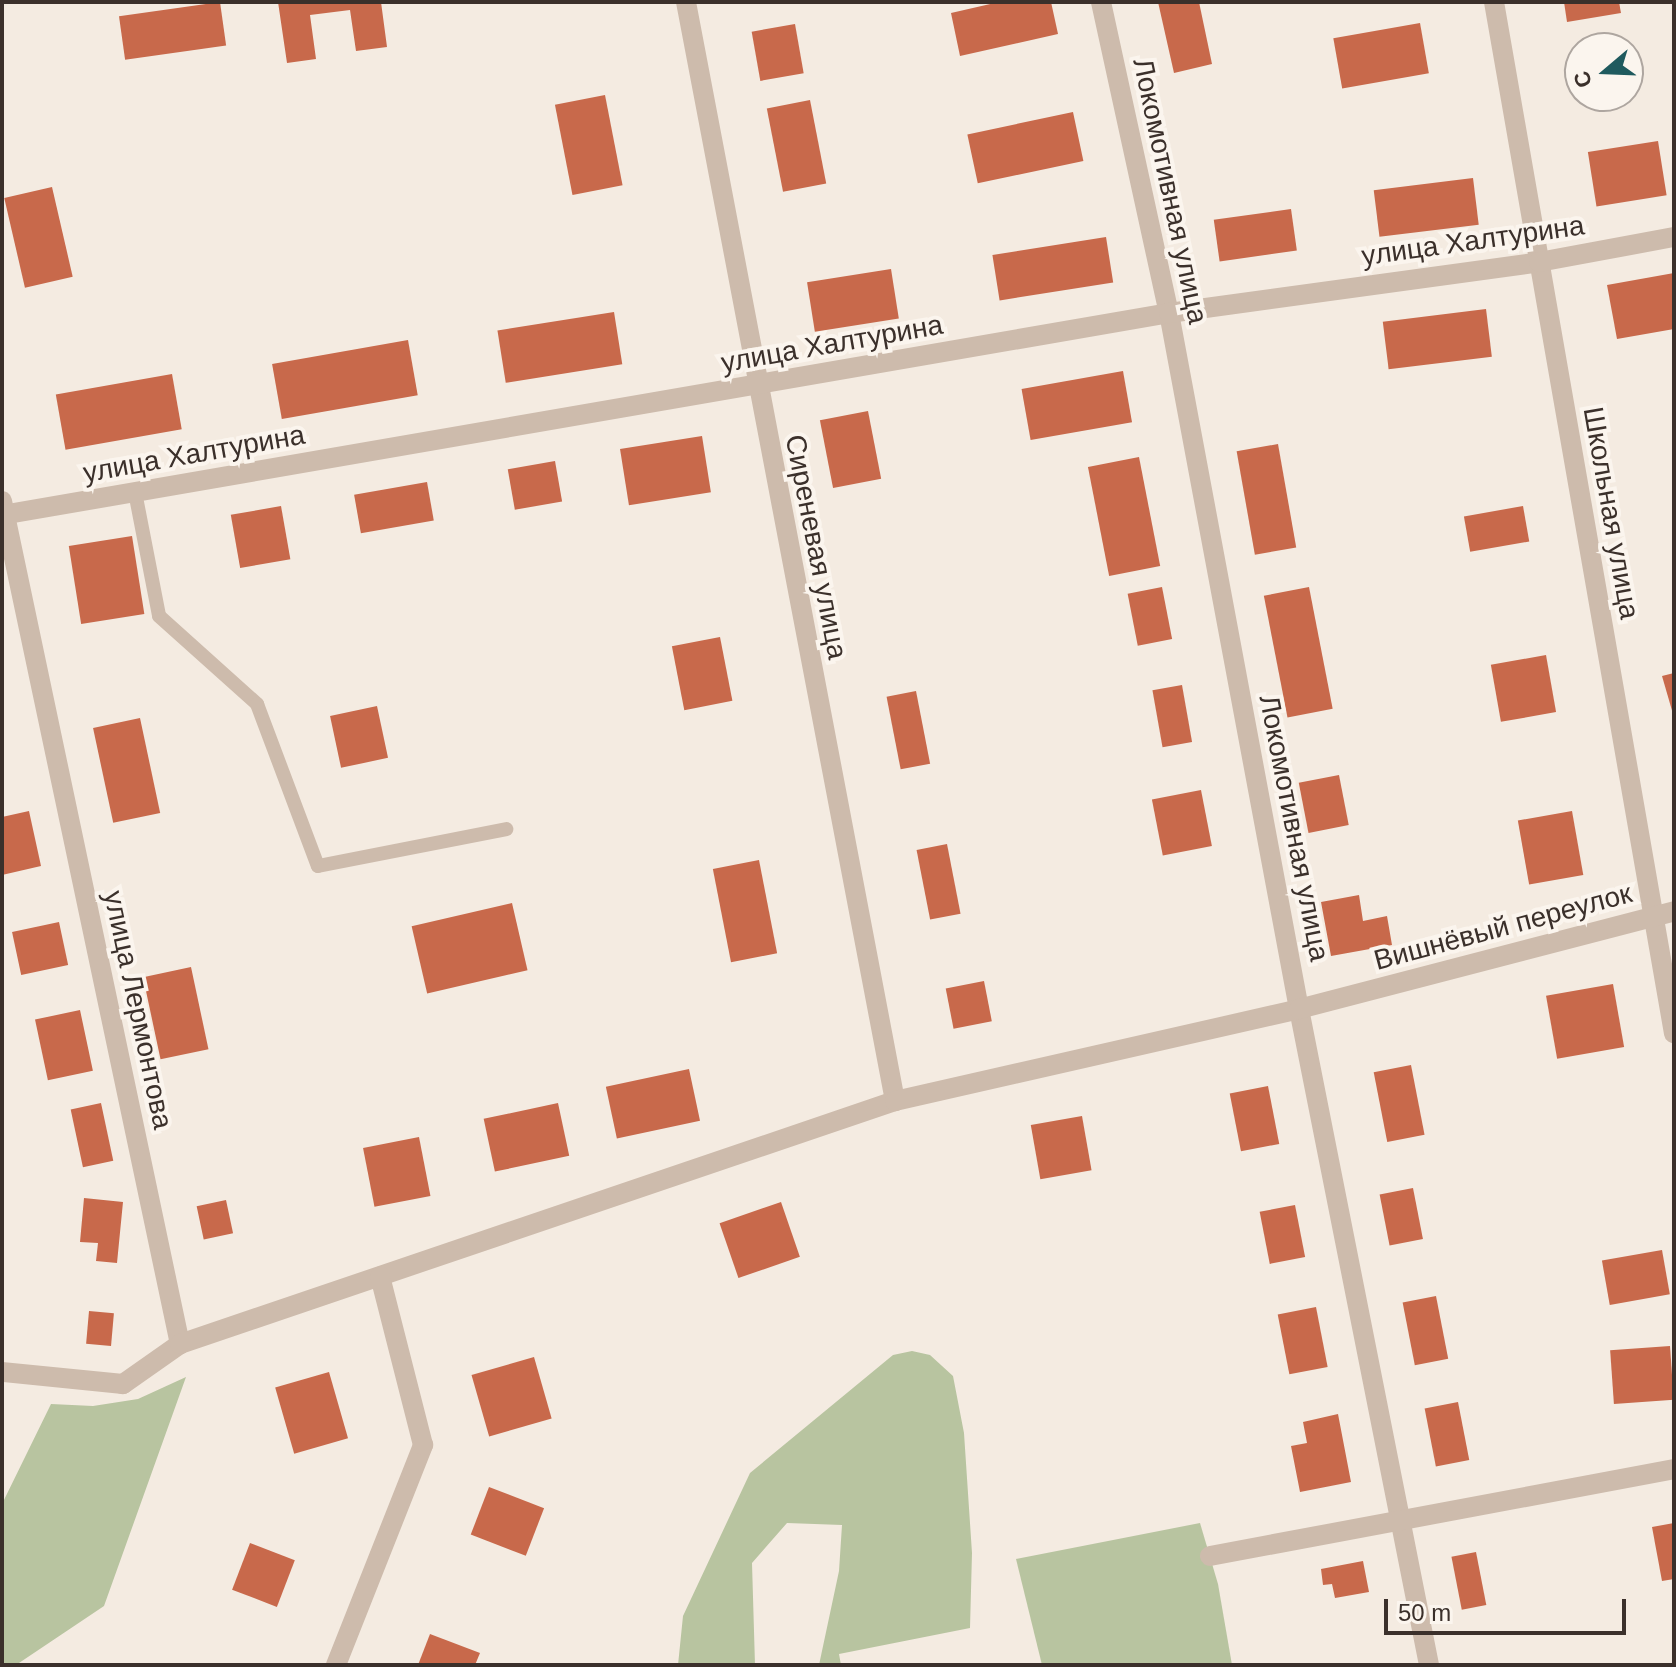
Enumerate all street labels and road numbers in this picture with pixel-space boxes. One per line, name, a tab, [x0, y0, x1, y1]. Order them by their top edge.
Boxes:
street label: Локомотивная улица	[1125, 55, 1215, 327]
street label: улица Халтурина	[1360, 209, 1586, 273]
street label: улица Халтурина	[719, 308, 945, 380]
street label: Школьная улица	[1576, 404, 1646, 622]
street label: улица Халтурина	[81, 418, 307, 490]
street label: Сиреневая улица	[778, 432, 854, 662]
street label: Локомотивная улица	[1252, 692, 1336, 964]
street label: Вишнёвый переулок	[1370, 876, 1636, 978]
street label: улица Лермонтова	[96, 888, 180, 1132]

